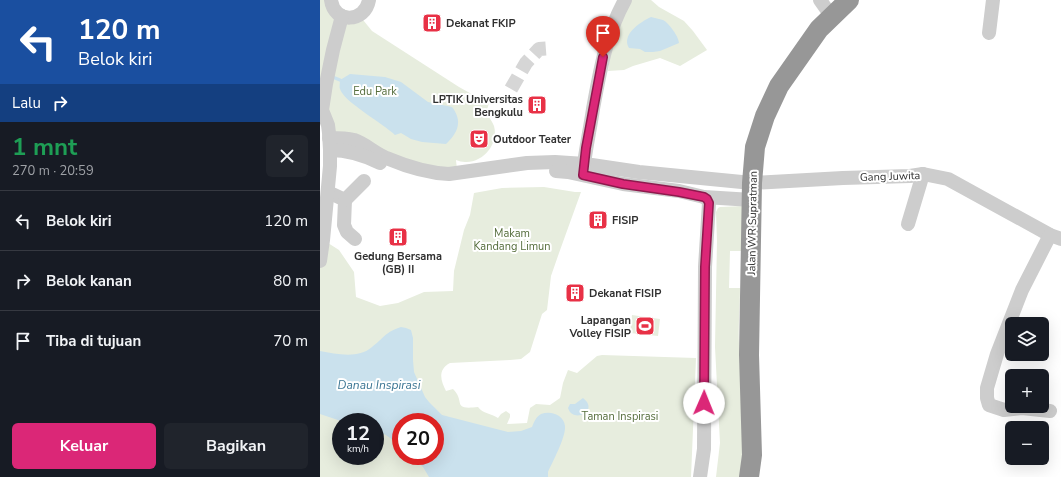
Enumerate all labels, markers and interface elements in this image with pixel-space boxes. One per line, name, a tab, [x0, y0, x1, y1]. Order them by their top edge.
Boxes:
text: 120 m	[78, 11, 161, 49]
building icon: Dekanat FKIP	[421, 12, 443, 34]
icon: left	[12, 16, 64, 68]
place label: Dekanat FKIP	[446, 16, 516, 31]
pin	[586, 16, 620, 57]
icon: arrive	[592, 22, 614, 44]
text: Belok kiri	[78, 47, 152, 71]
park label: Edu Park	[353, 84, 397, 99]
icon: right	[49, 92, 71, 114]
place label: LPTIK Universitas Bengkulu	[433, 92, 523, 120]
text: Lalu	[12, 93, 41, 113]
building icon: LPTIK Universitas Bengkulu	[526, 94, 548, 116]
theatre icon: Outdoor Teater	[468, 128, 490, 150]
text: 1 mnt	[12, 131, 77, 163]
place label: Outdoor Teater	[493, 132, 572, 147]
button: close	[266, 135, 308, 177]
text: 270 m · 20:59	[12, 162, 94, 180]
street label: Gang Juwita	[859, 168, 921, 185]
street label: Jalan WR Supratman	[744, 171, 761, 276]
building icon: FISIP	[587, 209, 609, 231]
icon: left	[12, 210, 34, 232]
text: Belok kiri	[46, 211, 111, 231]
text: 120 m	[264, 211, 308, 231]
place label: FISIP	[612, 213, 638, 228]
building icon: Gedung Bersama (GB) II	[387, 226, 409, 248]
park label: Makam Kandang Limun	[473, 226, 551, 254]
place label: Gedung Bersama (GB) II	[354, 249, 442, 277]
icon: right	[12, 270, 34, 292]
text: Belok kanan	[46, 271, 132, 291]
text: 80 m	[273, 271, 308, 291]
building icon: Dekanat FISIP	[564, 282, 586, 304]
place label: Dekanat FISIP	[589, 286, 661, 301]
place label: Lapangan Volley FISIP	[568, 313, 631, 341]
sports icon: Lapangan Volley FISIP	[634, 315, 656, 337]
map controls	[1005, 317, 1049, 465]
button: layers	[1005, 317, 1049, 361]
icon: arrive	[12, 330, 34, 352]
text: Tiba di tujuan	[46, 331, 141, 351]
text: 70 m	[273, 331, 308, 351]
button: +	[1005, 369, 1049, 413]
water label: Danau Inspirasi	[338, 377, 421, 393]
position arrow	[683, 382, 725, 424]
park label: Taman Inspirasi	[582, 409, 658, 424]
speed limit sign: 20	[392, 413, 444, 465]
text: 12	[346, 420, 370, 447]
button: −	[1005, 421, 1049, 465]
button: Keluar	[12, 423, 156, 469]
button: Bagikan	[164, 423, 308, 469]
text: km/h	[347, 442, 369, 456]

